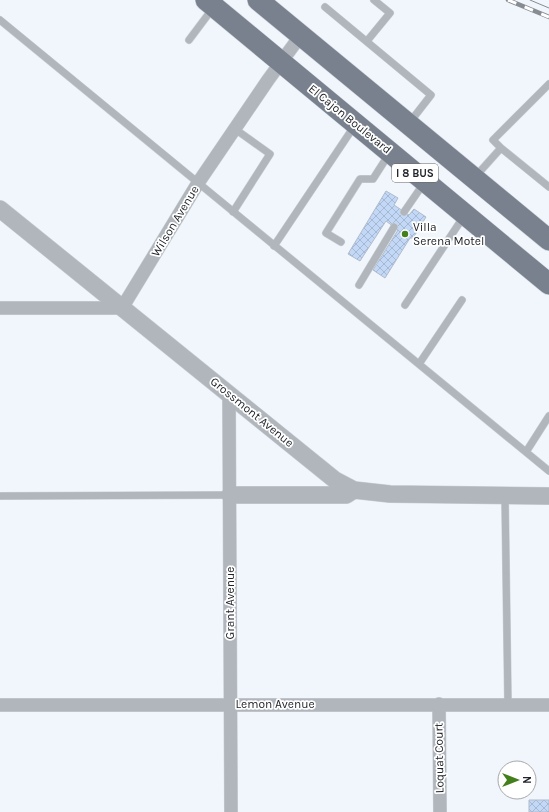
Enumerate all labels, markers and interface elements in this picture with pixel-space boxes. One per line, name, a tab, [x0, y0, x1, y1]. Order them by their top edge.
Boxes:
street label: El Cajon Boulevard	[306, 81, 394, 157]
road number: I 8 BUS	[392, 164, 438, 182]
street label: Wilson Avenue	[148, 183, 202, 259]
place label: Villa Serena Motel	[413, 220, 484, 248]
marker: Villa Serena Motel	[400, 229, 410, 239]
street label: Grossmont Avenue	[208, 374, 296, 450]
street label: Grant Avenue	[223, 567, 237, 639]
street label: Lemon Avenue	[235, 697, 315, 711]
street label: Loquat Court	[431, 722, 447, 793]
north arrow	[497, 760, 537, 800]
text: N	[520, 776, 533, 784]

